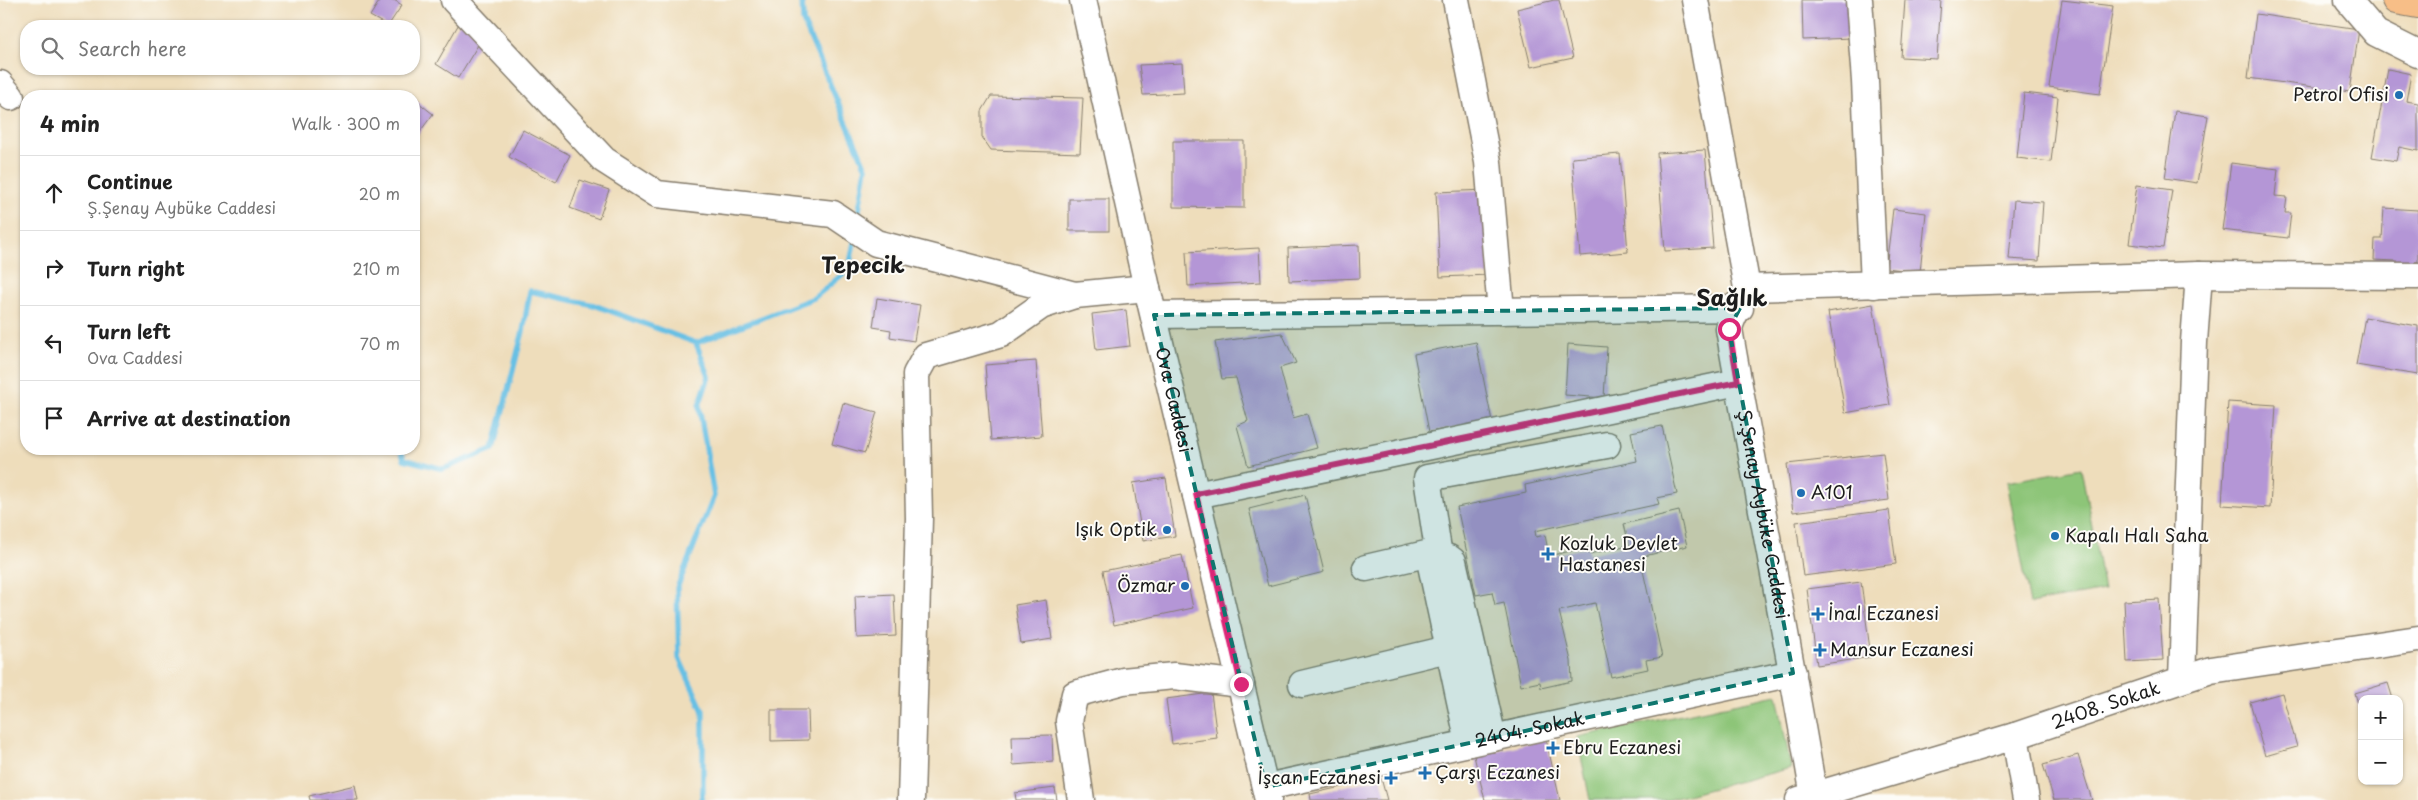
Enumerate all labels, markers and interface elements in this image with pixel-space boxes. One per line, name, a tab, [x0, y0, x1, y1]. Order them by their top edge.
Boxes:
search box	[20, 20, 420, 75]
icon: search	[38, 34, 66, 62]
text: Search here	[78, 34, 187, 62]
place label: Petrol Ofisi	[2293, 80, 2389, 107]
marker: Petrol Ofisi	[2393, 89, 2405, 101]
text: 4 min	[40, 107, 100, 139]
text: Walk · 300 m	[291, 111, 400, 135]
text: Continue	[87, 167, 173, 195]
icon: ahead	[40, 179, 68, 207]
text: 20 m	[359, 181, 400, 205]
text: Ş.Şenay Aybüke Caddesi	[87, 195, 276, 219]
district label: Tepecik	[821, 247, 905, 280]
icon: right	[40, 254, 68, 282]
text: Turn right	[87, 254, 185, 282]
text: 210 m	[352, 256, 400, 280]
district label: Sağlık	[1696, 280, 1768, 313]
text: Turn left	[87, 317, 171, 345]
route start	[1718, 318, 1741, 341]
icon: left	[40, 329, 68, 357]
text: 70 m	[360, 331, 400, 355]
street label: Ova Caddesi	[1149, 344, 1200, 455]
text: Ova Caddesi	[87, 345, 183, 369]
icon: arrive	[40, 404, 68, 432]
text: Arrive at destination	[87, 404, 291, 432]
street label: Ş.Şenay Aybüke Caddesi	[1732, 407, 1797, 621]
place label: A101	[1811, 478, 1853, 505]
marker: A101	[1795, 487, 1807, 499]
place label: Işık Optik	[1075, 515, 1157, 542]
place label: Kapalı Halı Saha	[2065, 521, 2209, 548]
marker: Işık Optik	[1161, 524, 1173, 536]
place label: Kozluk Devlet Hastanesi	[1559, 529, 1678, 577]
marker: Kapalı Halı Saha	[2049, 530, 2061, 542]
marker: Kozluk Devlet Hastanesi	[1541, 547, 1555, 561]
place label: Özmar	[1117, 571, 1176, 598]
marker: Özmar	[1179, 580, 1191, 592]
place label: İnal Eczanesi	[1828, 599, 1939, 626]
marker: İnal Eczanesi	[1812, 608, 1824, 620]
place label: Mansur Eczanesi	[1830, 635, 1974, 662]
marker: Mansur Eczanesi	[1814, 644, 1826, 656]
route end	[1230, 673, 1253, 696]
street label: 2408. Sokak	[2047, 673, 2163, 735]
map controls	[2358, 695, 2403, 785]
button: +	[2358, 695, 2403, 740]
street label: 2404. Sokak	[1472, 703, 1587, 753]
place label: Ebru Eczanesi	[1563, 733, 1681, 760]
button: −	[2358, 740, 2403, 785]
marker: Ebru Eczanesi	[1547, 742, 1559, 754]
place label: Çarşı Eczanesi	[1435, 758, 1560, 785]
place label: İşcan Eczanesi	[1257, 763, 1381, 790]
marker: Çarşı Eczanesi	[1419, 767, 1431, 779]
marker: İşcan Eczanesi	[1385, 772, 1397, 784]

